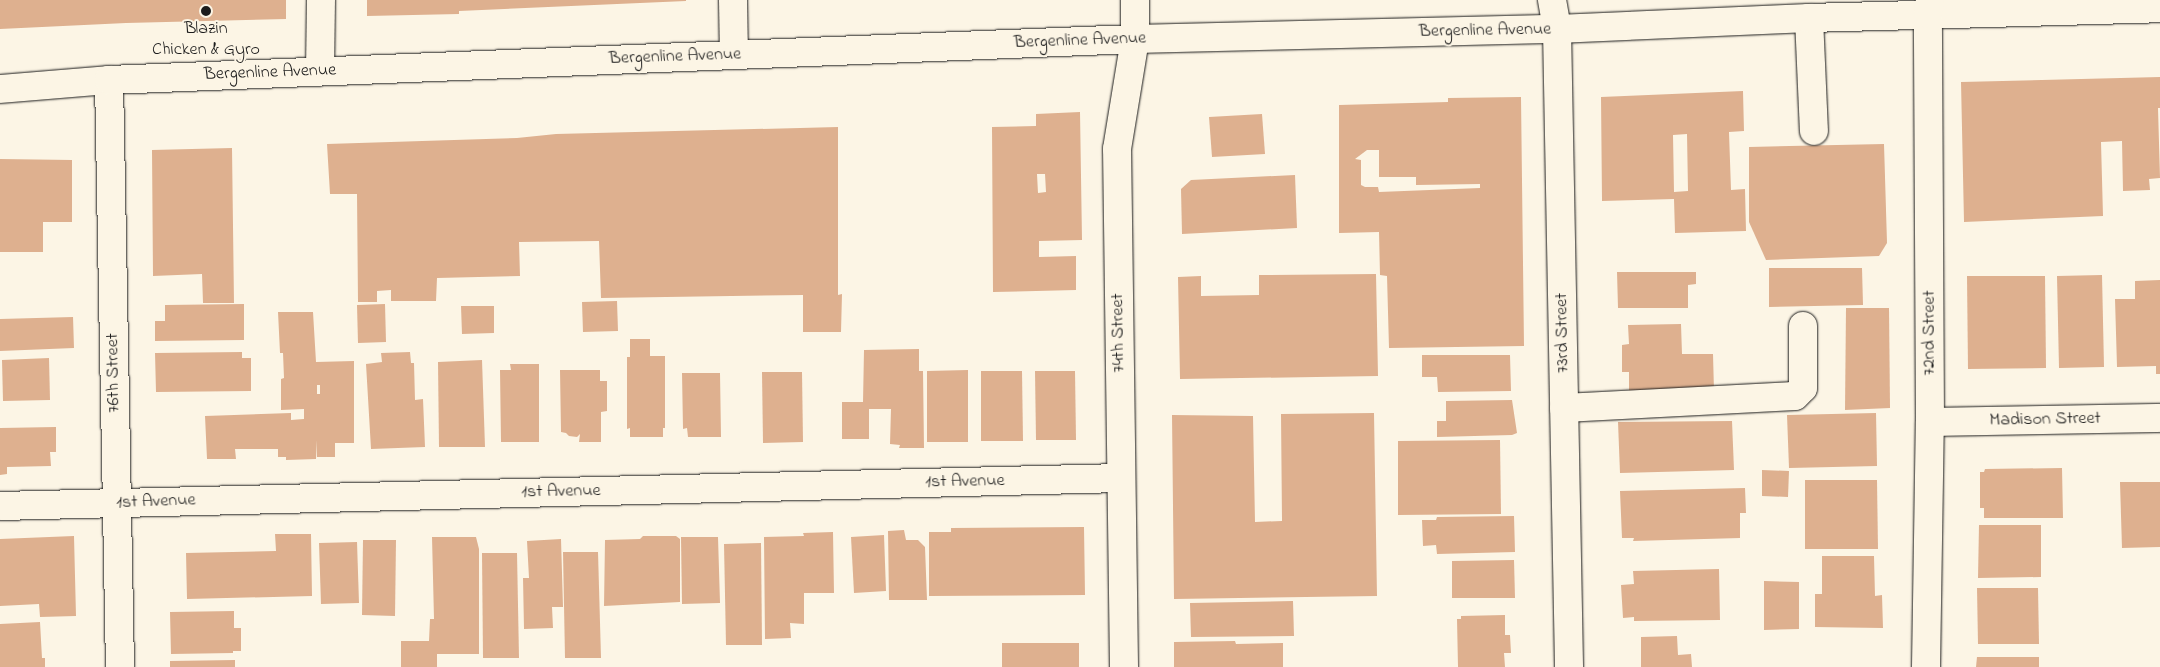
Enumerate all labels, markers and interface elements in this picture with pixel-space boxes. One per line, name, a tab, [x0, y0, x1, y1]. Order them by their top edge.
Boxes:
marker: Blazin Chicken & Gyro	[200, 5, 212, 17]
place label: Blazin Chicken & Gyro	[152, 19, 260, 62]
street label: Bergenline Avenue	[1419, 19, 1551, 43]
street label: Bergenline Avenue	[1014, 28, 1146, 54]
street label: Bergenline Avenue	[609, 44, 741, 70]
street label: Bergenline Avenue	[204, 60, 336, 86]
street label: 72nd Street	[1919, 290, 1941, 376]
street label: 74th Street	[1108, 293, 1130, 373]
street label: 73rd Street	[1552, 293, 1574, 373]
street label: 76th Street	[103, 333, 125, 413]
street label: Madison Street	[1989, 408, 2101, 432]
street label: 1st Avenue	[925, 471, 1005, 493]
street label: 1st Avenue	[521, 481, 601, 503]
street label: 1st Avenue	[116, 490, 196, 514]

